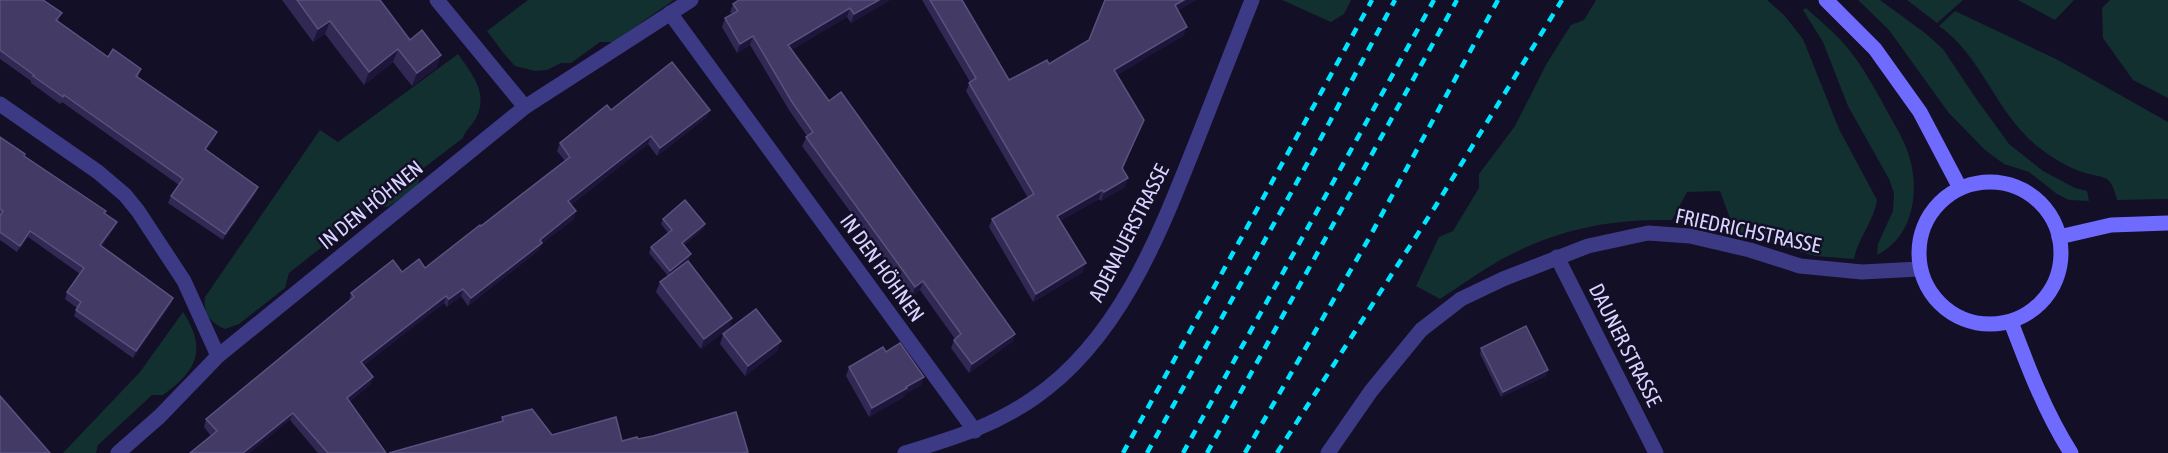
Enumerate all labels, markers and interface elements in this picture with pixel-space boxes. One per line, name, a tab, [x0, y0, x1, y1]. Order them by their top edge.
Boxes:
street label: IN DEN HÖHNEN	[313, 155, 427, 254]
street label: ADENAUERSTRASSE	[1083, 160, 1173, 305]
street label: FRIEDRICHSTRASSE	[1673, 203, 1823, 257]
street label: IN DEN HÖHNEN	[836, 209, 930, 326]
street label: DAUNER STRASSE	[1585, 279, 1667, 410]

